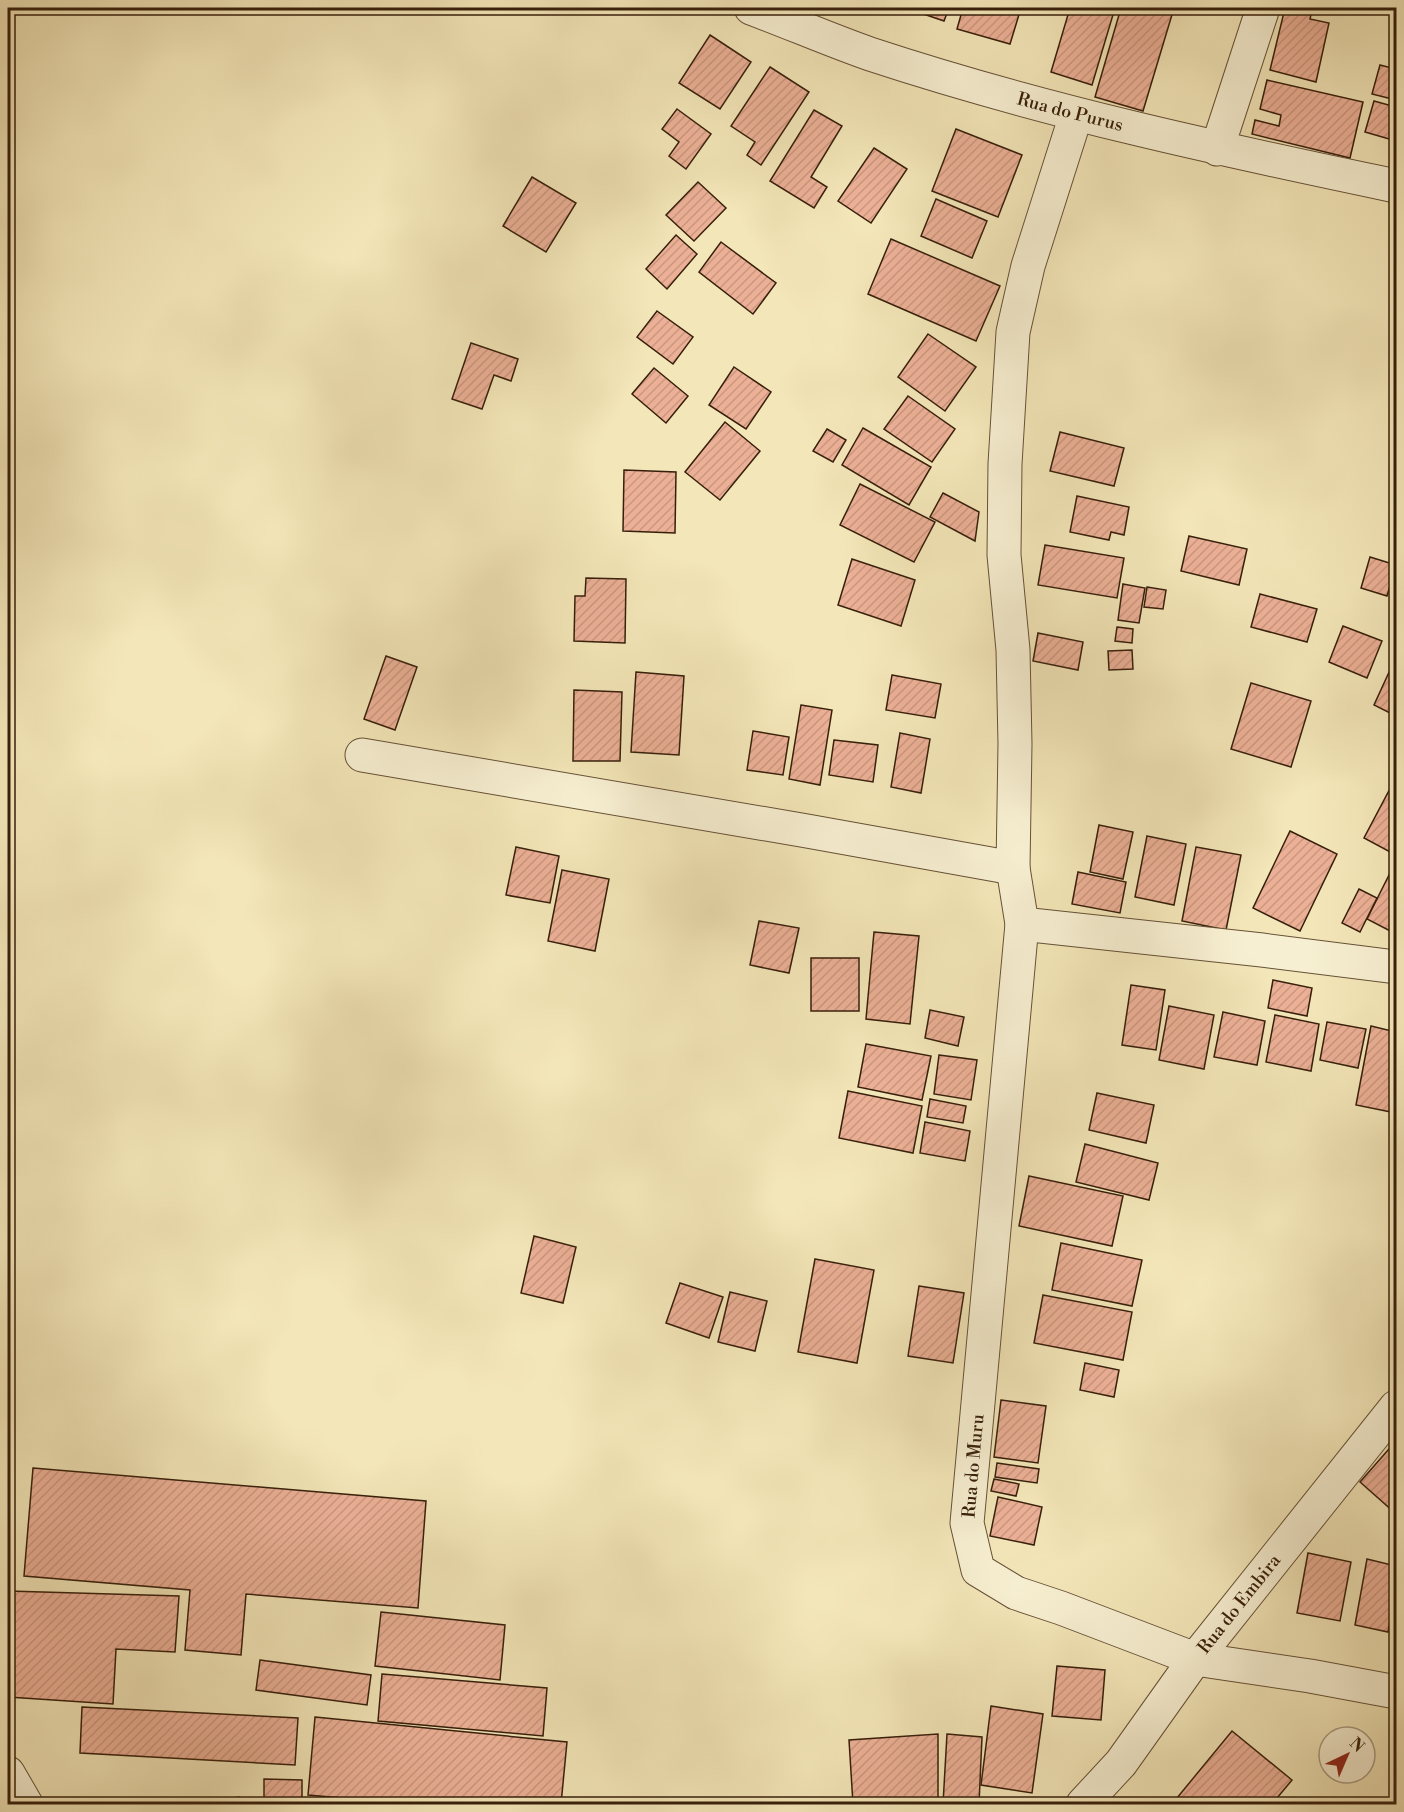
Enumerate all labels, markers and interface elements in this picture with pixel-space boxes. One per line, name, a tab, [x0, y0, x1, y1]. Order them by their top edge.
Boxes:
street label: Rua do Purus	[1014, 88, 1126, 137]
street label: Rua do Muru	[957, 1412, 990, 1519]
street label: Rua do Embira	[1193, 1549, 1287, 1659]
north arrow	[1317, 1725, 1377, 1785]
text: N	[1345, 1733, 1368, 1757]

